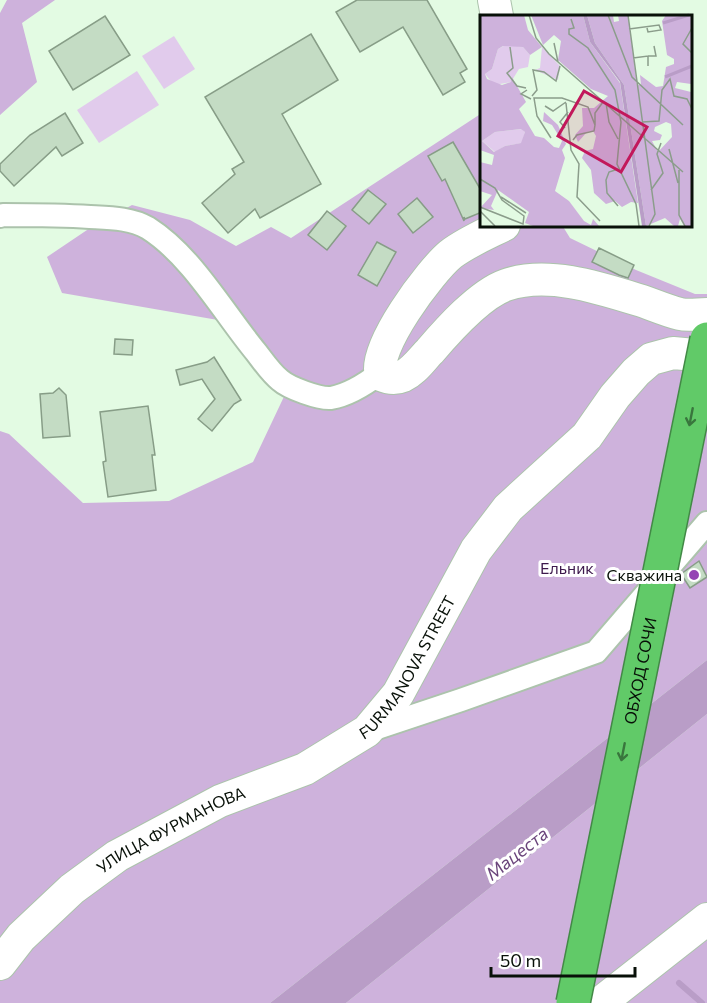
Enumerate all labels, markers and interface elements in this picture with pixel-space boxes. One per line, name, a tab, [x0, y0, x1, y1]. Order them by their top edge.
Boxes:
inset map	[480, 15, 692, 226]
one-way arrow	[685, 407, 696, 427]
park label: Ельник	[540, 558, 594, 577]
place label: Скважина	[606, 565, 682, 584]
marker: Скважина	[687, 568, 701, 582]
street label: FURMANOVA STREET	[355, 592, 459, 743]
street label: ОБХОД СОЧИ	[620, 615, 660, 726]
one-way arrow	[617, 742, 628, 762]
street label: УЛИЦА ФУРМАНОВА	[92, 782, 248, 877]
water label: Мацеста	[481, 822, 552, 884]
scale bar	[491, 940, 635, 978]
text: 50 m	[500, 949, 541, 971]

